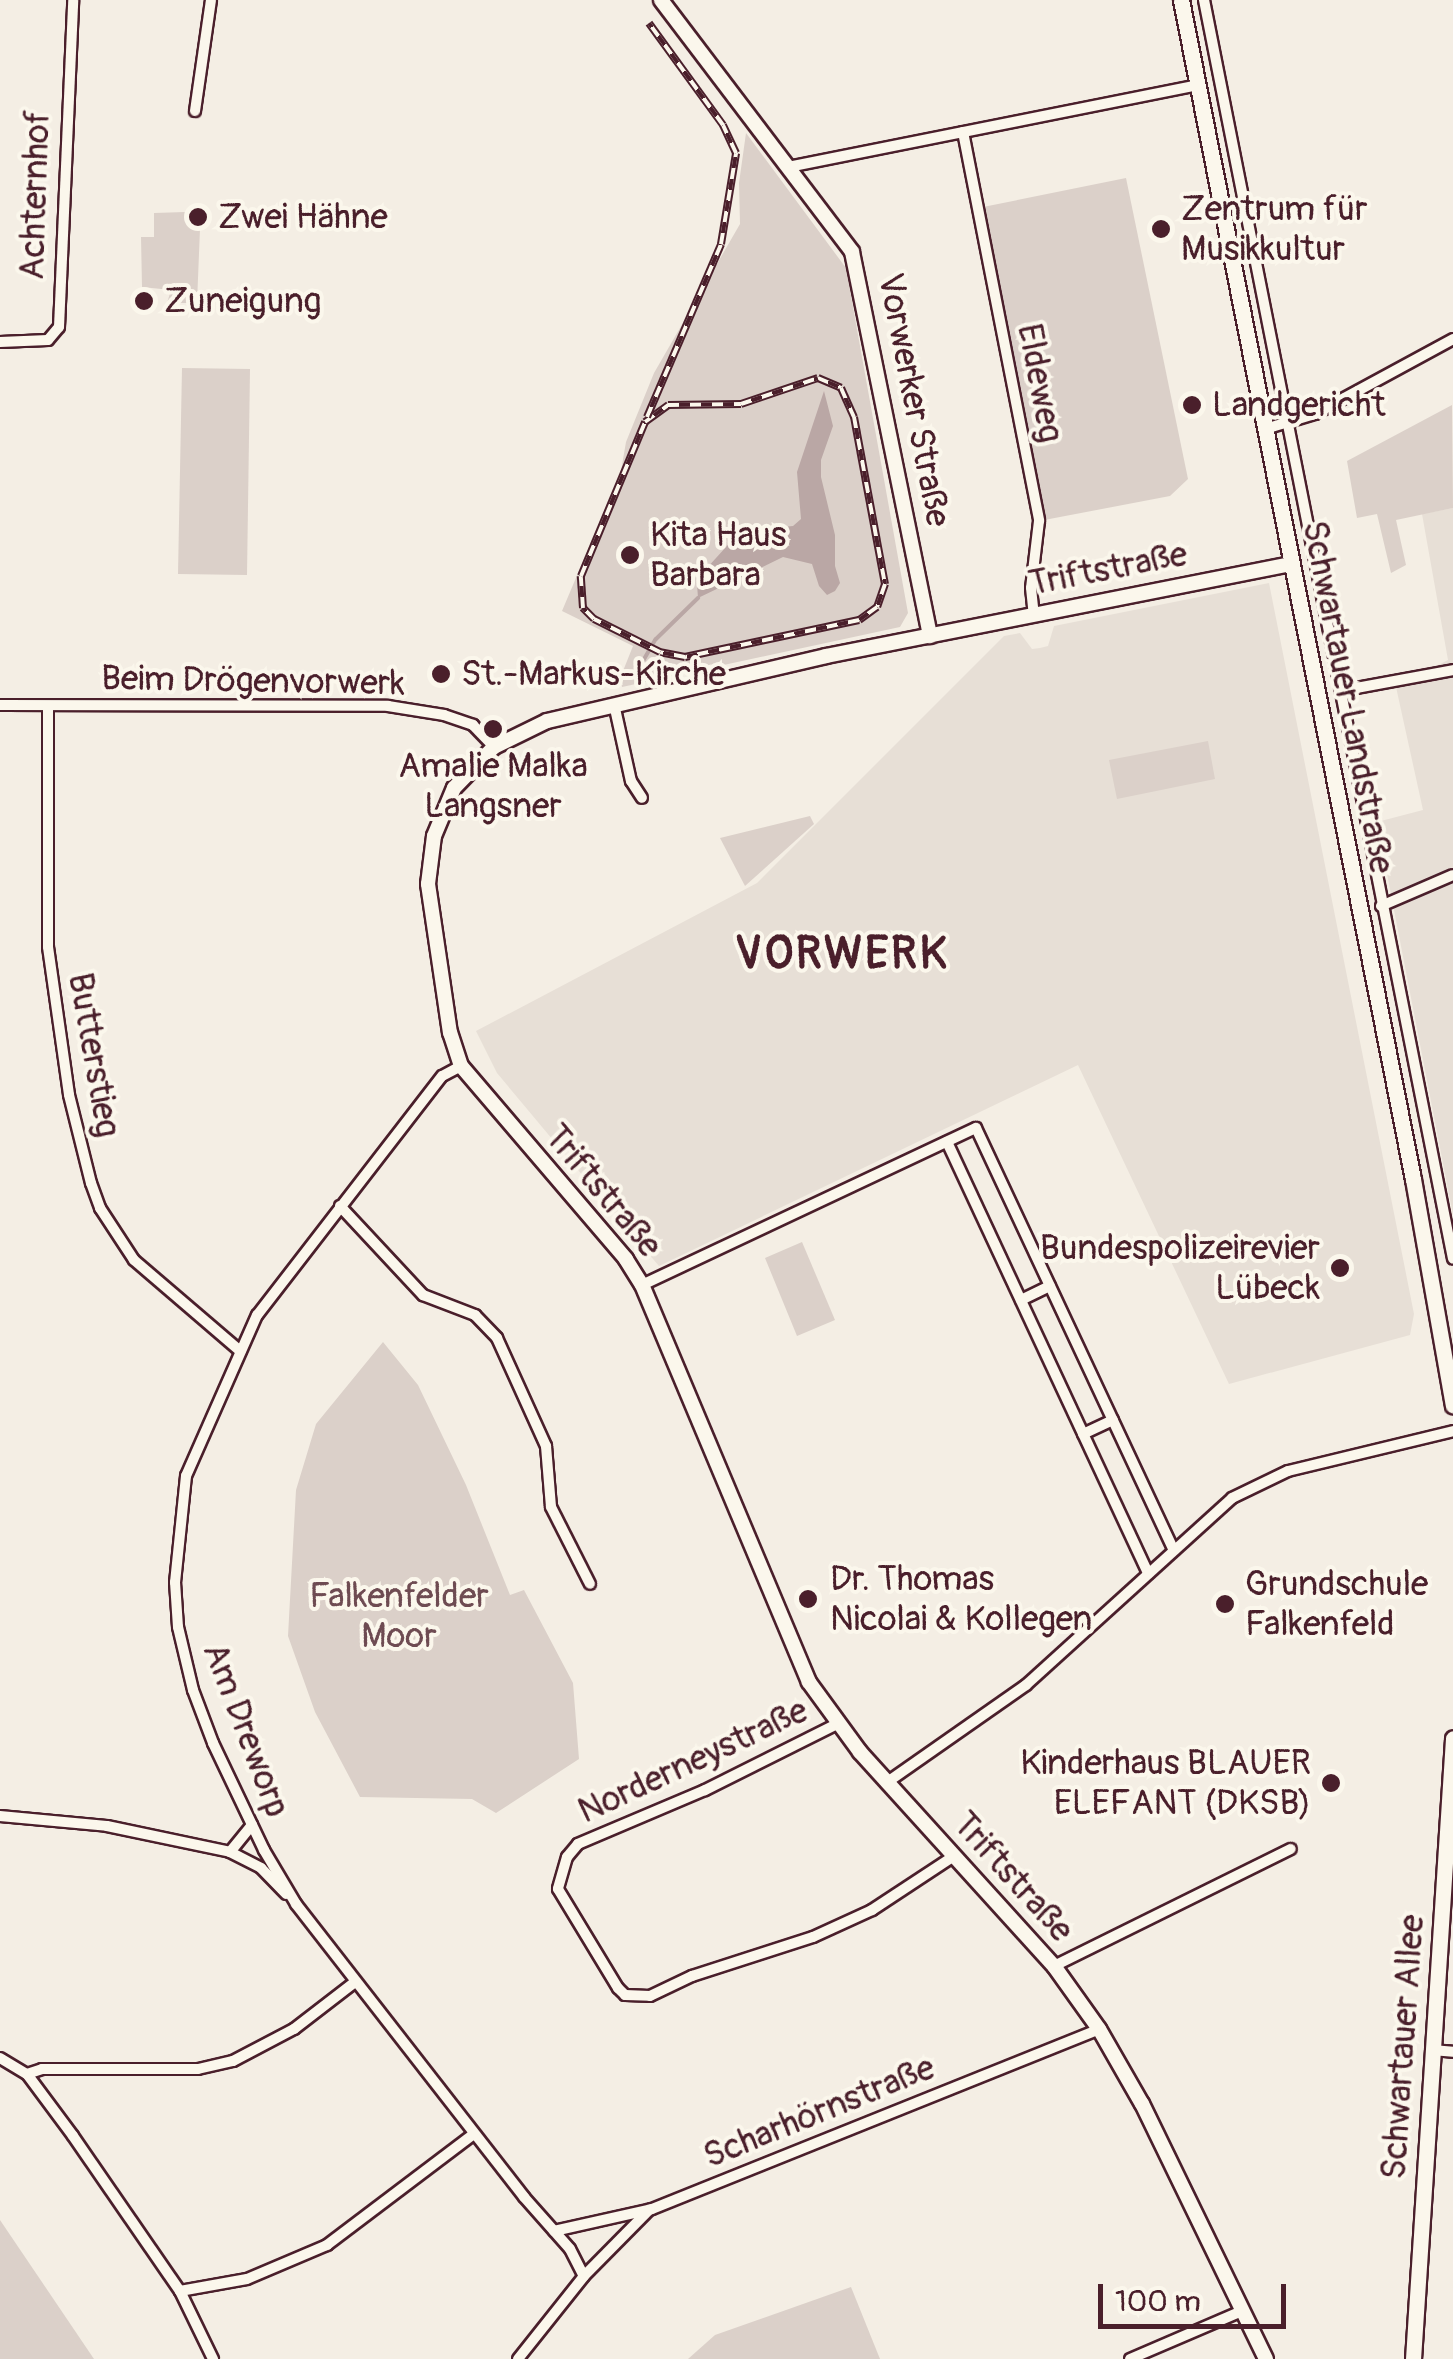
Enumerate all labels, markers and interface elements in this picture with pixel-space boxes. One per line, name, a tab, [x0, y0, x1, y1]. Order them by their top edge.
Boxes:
street label: Achternhof	[11, 109, 59, 281]
place label: Zentrum für Musikkultur	[1181, 188, 1368, 270]
place label: Zwei Hähne	[218, 196, 388, 238]
marker: Zwei Hähne	[187, 206, 209, 228]
marker: Zentrum für Musikkultur	[1150, 218, 1172, 240]
street label: Vorwerker Straße	[869, 270, 959, 530]
place label: Zuneigung	[164, 280, 321, 322]
marker: Zuneigung	[133, 290, 155, 312]
street label: Eldeweg	[1008, 320, 1072, 446]
place label: Landgericht	[1212, 384, 1386, 426]
marker: Landgericht	[1181, 394, 1203, 416]
place label: Kita Haus Barbara	[650, 514, 786, 596]
street label: Schwartauer Landstraße	[1293, 517, 1403, 877]
street label: Triftstraße	[1025, 533, 1191, 605]
marker: Kita Haus Barbara	[619, 544, 641, 566]
place label: St.-Markus-Kirche	[461, 653, 726, 695]
street label: Beim Drögenvorwerk	[101, 657, 405, 705]
marker: St.-Markus-Kirche	[430, 663, 452, 685]
marker: Amalie Malka Langsner	[482, 718, 504, 740]
place label: Amalie Malka Langsner	[398, 745, 588, 827]
district label: VORWERK	[735, 928, 949, 982]
street label: Butterstieg	[59, 970, 129, 1140]
street label: Triftstraße	[535, 1116, 671, 1266]
place label: Bundespolizeirevier Lübeck	[1040, 1227, 1320, 1309]
marker: Bundespolizeirevier Lübeck	[1329, 1257, 1351, 1279]
place label: Dr. Thomas Nicolai & Kollegen	[830, 1558, 1092, 1640]
place label: Grundschule Falkenfeld	[1245, 1563, 1428, 1645]
park label: Falkenfelder Moor	[309, 1575, 489, 1657]
marker: Dr. Thomas Nicolai & Kollegen	[795, 1586, 821, 1612]
marker: Grundschule Falkenfeld	[1214, 1593, 1236, 1615]
street label: Am Dreworp	[194, 1637, 298, 1823]
street label: Norderneystraße	[572, 1689, 814, 1833]
place label: Kinderhaus BLAUER ELEFANT (DKSB)	[1020, 1742, 1311, 1824]
marker: Kinderhaus BLAUER ELEFANT (DKSB)	[1320, 1772, 1342, 1794]
street label: Triftstraße	[944, 1803, 1082, 1951]
street label: Schwartauer Allee	[1373, 1913, 1433, 2181]
street label: Scharhörnstraße	[697, 2047, 941, 2177]
scale bar	[1103, 2264, 1290, 2326]
text: 100 m	[1115, 2283, 1201, 2320]

